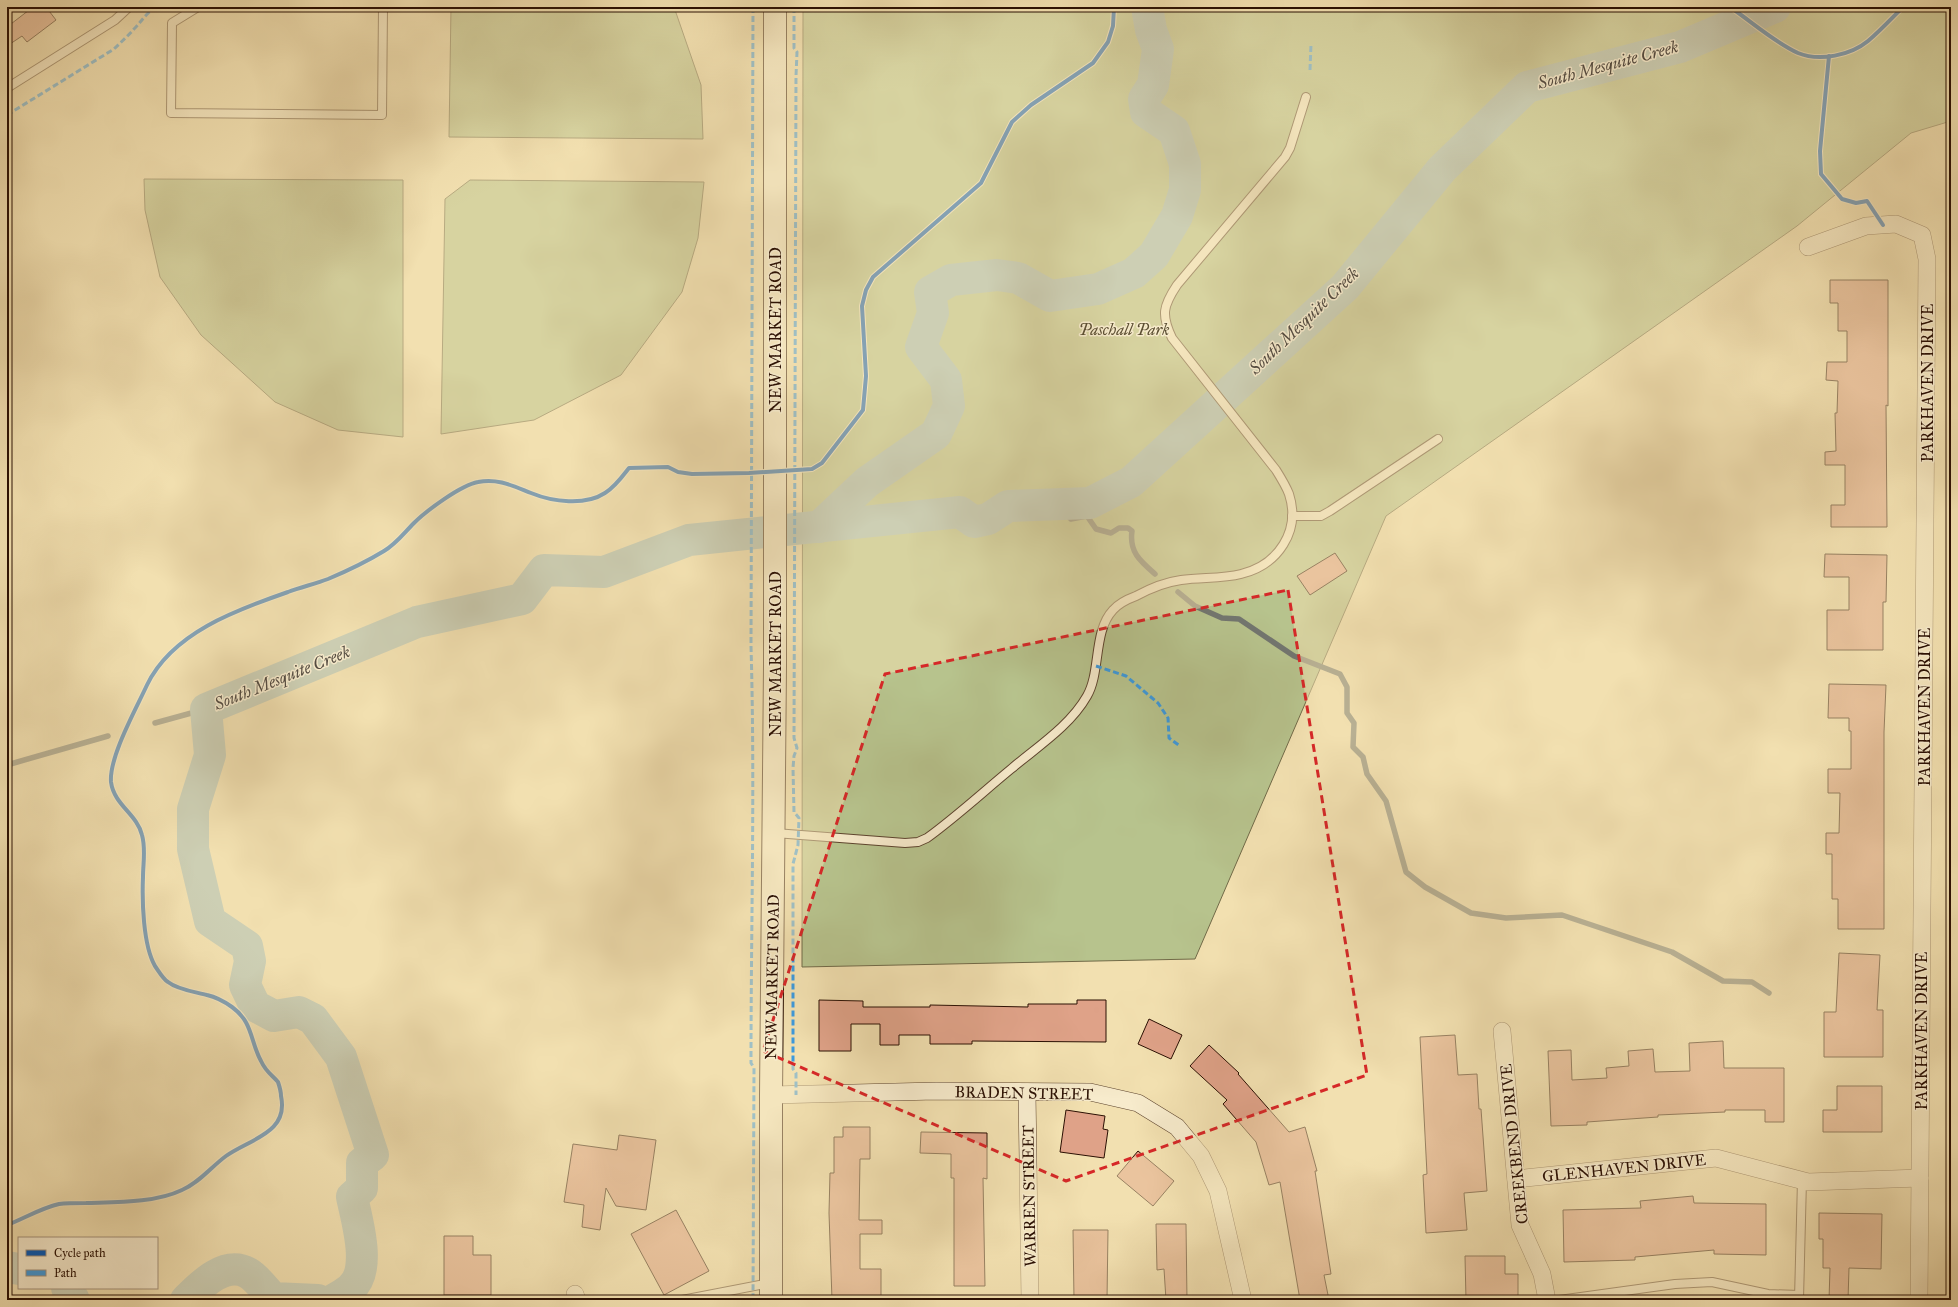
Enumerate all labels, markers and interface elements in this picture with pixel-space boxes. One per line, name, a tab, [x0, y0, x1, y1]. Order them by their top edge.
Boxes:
water label: South Mesquite Creek	[1534, 36, 1681, 94]
street label: NEW MARKET ROAD	[766, 247, 785, 413]
water label: South Mesquite Creek	[1244, 263, 1364, 380]
street label: PARKHAVEN DRIVE	[1918, 304, 1937, 462]
park label: Paschall Park	[1079, 320, 1169, 339]
street label: NEW MARKET ROAD	[766, 571, 785, 737]
street label: PARKHAVEN DRIVE	[1915, 628, 1934, 786]
water label: South Mesquite Creek	[210, 641, 353, 715]
street label: NEW MARKET ROAD	[761, 894, 783, 1060]
street label: PARKHAVEN DRIVE	[1912, 952, 1931, 1110]
street label: CREEKBEND DRIVE	[1496, 1063, 1532, 1225]
street label: BRADEN STREET	[954, 1082, 1094, 1104]
street label: WARREN STREET	[1018, 1125, 1040, 1267]
street label: GLENHAVEN DRIVE	[1541, 1150, 1707, 1186]
legend	[18, 1237, 158, 1289]
text: Cycle path	[54, 1246, 106, 1260]
text: Path	[54, 1266, 77, 1280]

